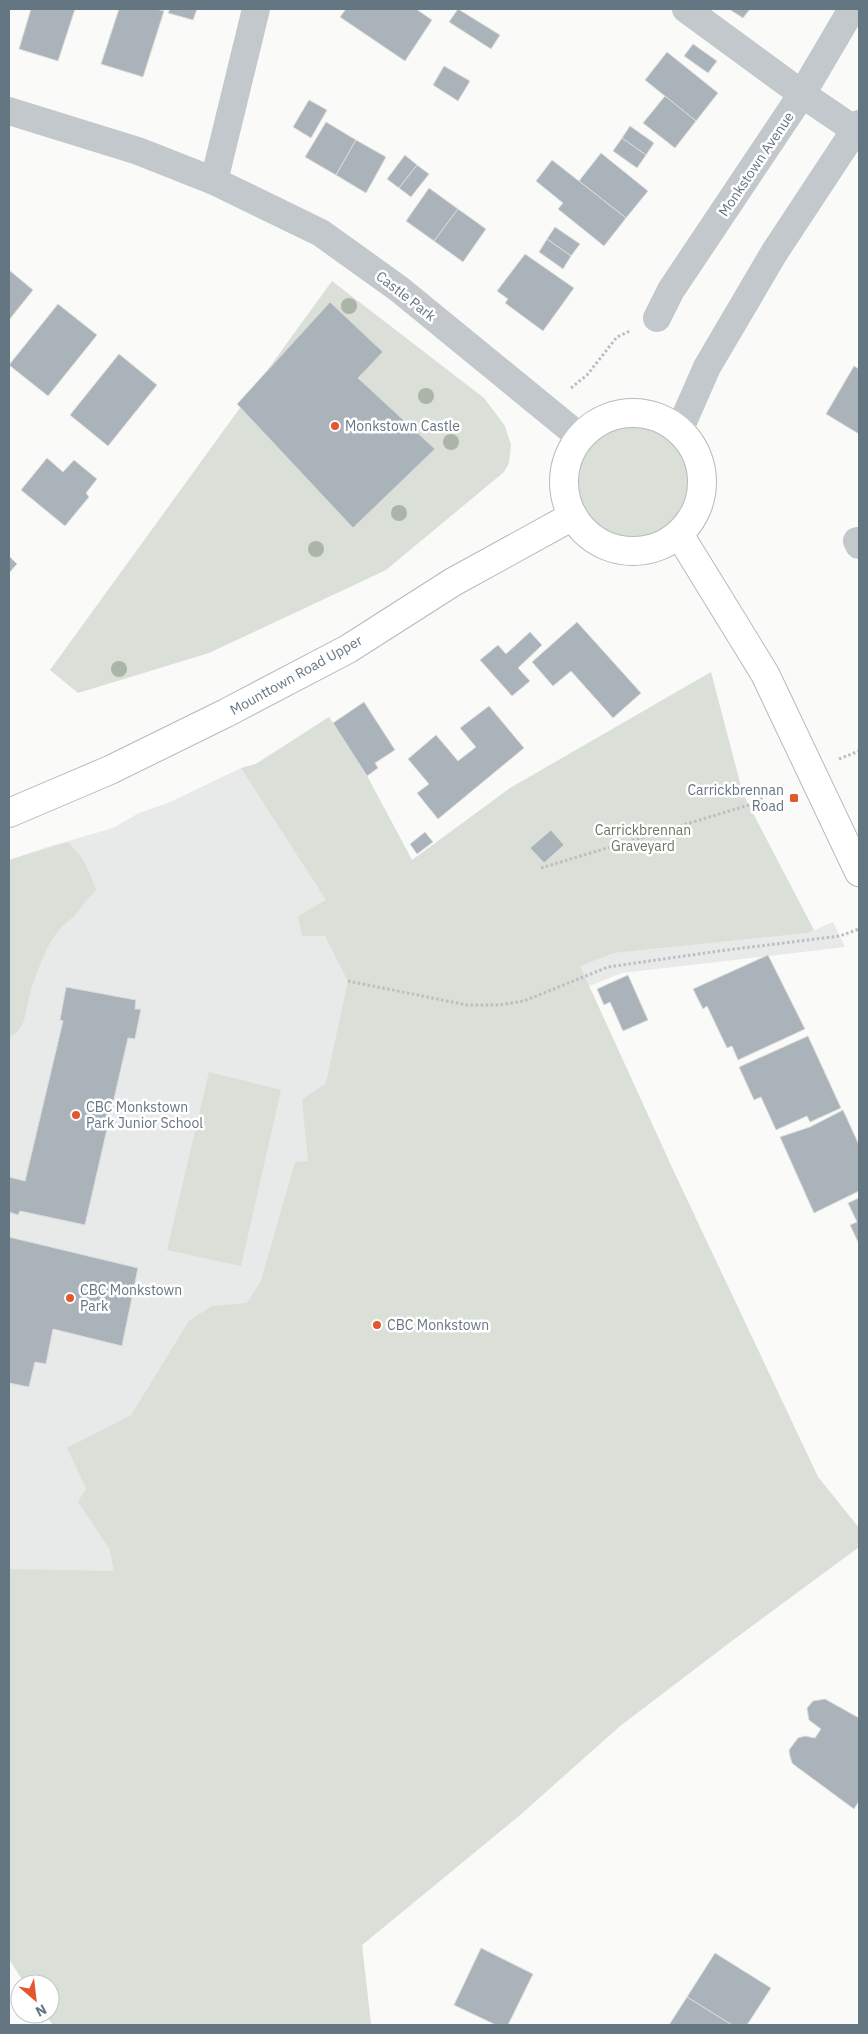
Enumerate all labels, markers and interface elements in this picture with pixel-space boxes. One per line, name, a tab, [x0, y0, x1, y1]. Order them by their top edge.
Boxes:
street label: Monkstown Avenue	[714, 108, 798, 220]
street label: Castle Park	[373, 267, 440, 325]
place label: Monkstown Castle	[345, 417, 460, 435]
marker: Monkstown Castle	[329, 420, 341, 432]
street label: Mounttown Road Upper	[227, 631, 365, 719]
place label: Carrickbrennan Road	[687, 781, 784, 815]
marker: Carrickbrennan Road	[788, 792, 800, 804]
park label: Carrickbrennan Graveyard	[595, 821, 691, 855]
place label: CBC Monkstown Park Junior School	[86, 1098, 203, 1132]
marker: CBC Monkstown Park Junior School	[70, 1109, 82, 1121]
place label: CBC Monkstown Park	[80, 1281, 182, 1315]
marker: CBC Monkstown Park	[64, 1292, 76, 1304]
place label: CBC Monkstown	[387, 1316, 489, 1334]
marker: CBC Monkstown	[371, 1319, 383, 1331]
north arrow	[10, 1974, 60, 2024]
text: N	[32, 2000, 50, 2021]

